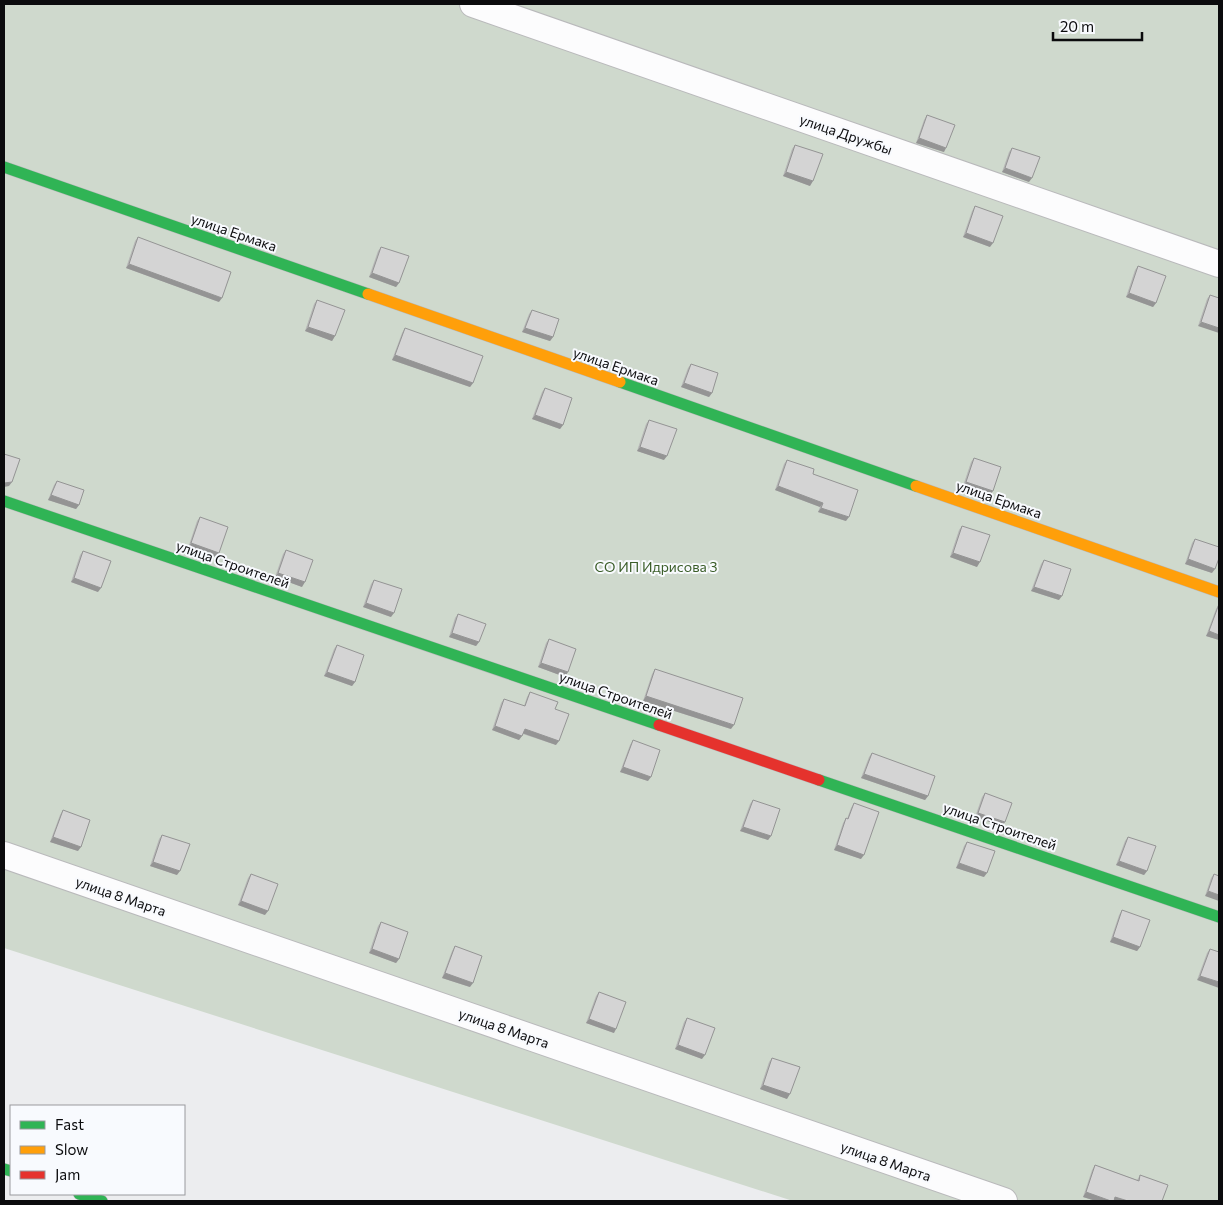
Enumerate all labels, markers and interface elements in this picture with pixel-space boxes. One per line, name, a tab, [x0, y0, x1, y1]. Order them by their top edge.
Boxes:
scale bar	[1053, 10, 1142, 42]
text: 20 m	[1060, 17, 1094, 35]
street label: улица Дружбы	[797, 110, 895, 158]
street label: улица Ермака	[189, 209, 279, 255]
street label: улица Ермака	[571, 343, 661, 389]
street label: улица Ермака	[954, 476, 1044, 522]
street label: улица Строителей	[174, 537, 292, 591]
park label: СО ИП Идрисова 3	[594, 558, 718, 575]
street label: улица Строителей	[557, 668, 675, 722]
street label: улица Строителей	[941, 799, 1059, 853]
street label: улица 8 Марта	[74, 873, 168, 919]
street label: улица 8 Марта	[457, 1005, 551, 1051]
legend	[10, 1105, 185, 1195]
text: Fast	[55, 1115, 84, 1133]
street label: улица 8 Марта	[839, 1138, 933, 1184]
text: Slow	[55, 1140, 88, 1158]
text: Jam	[55, 1165, 80, 1183]

